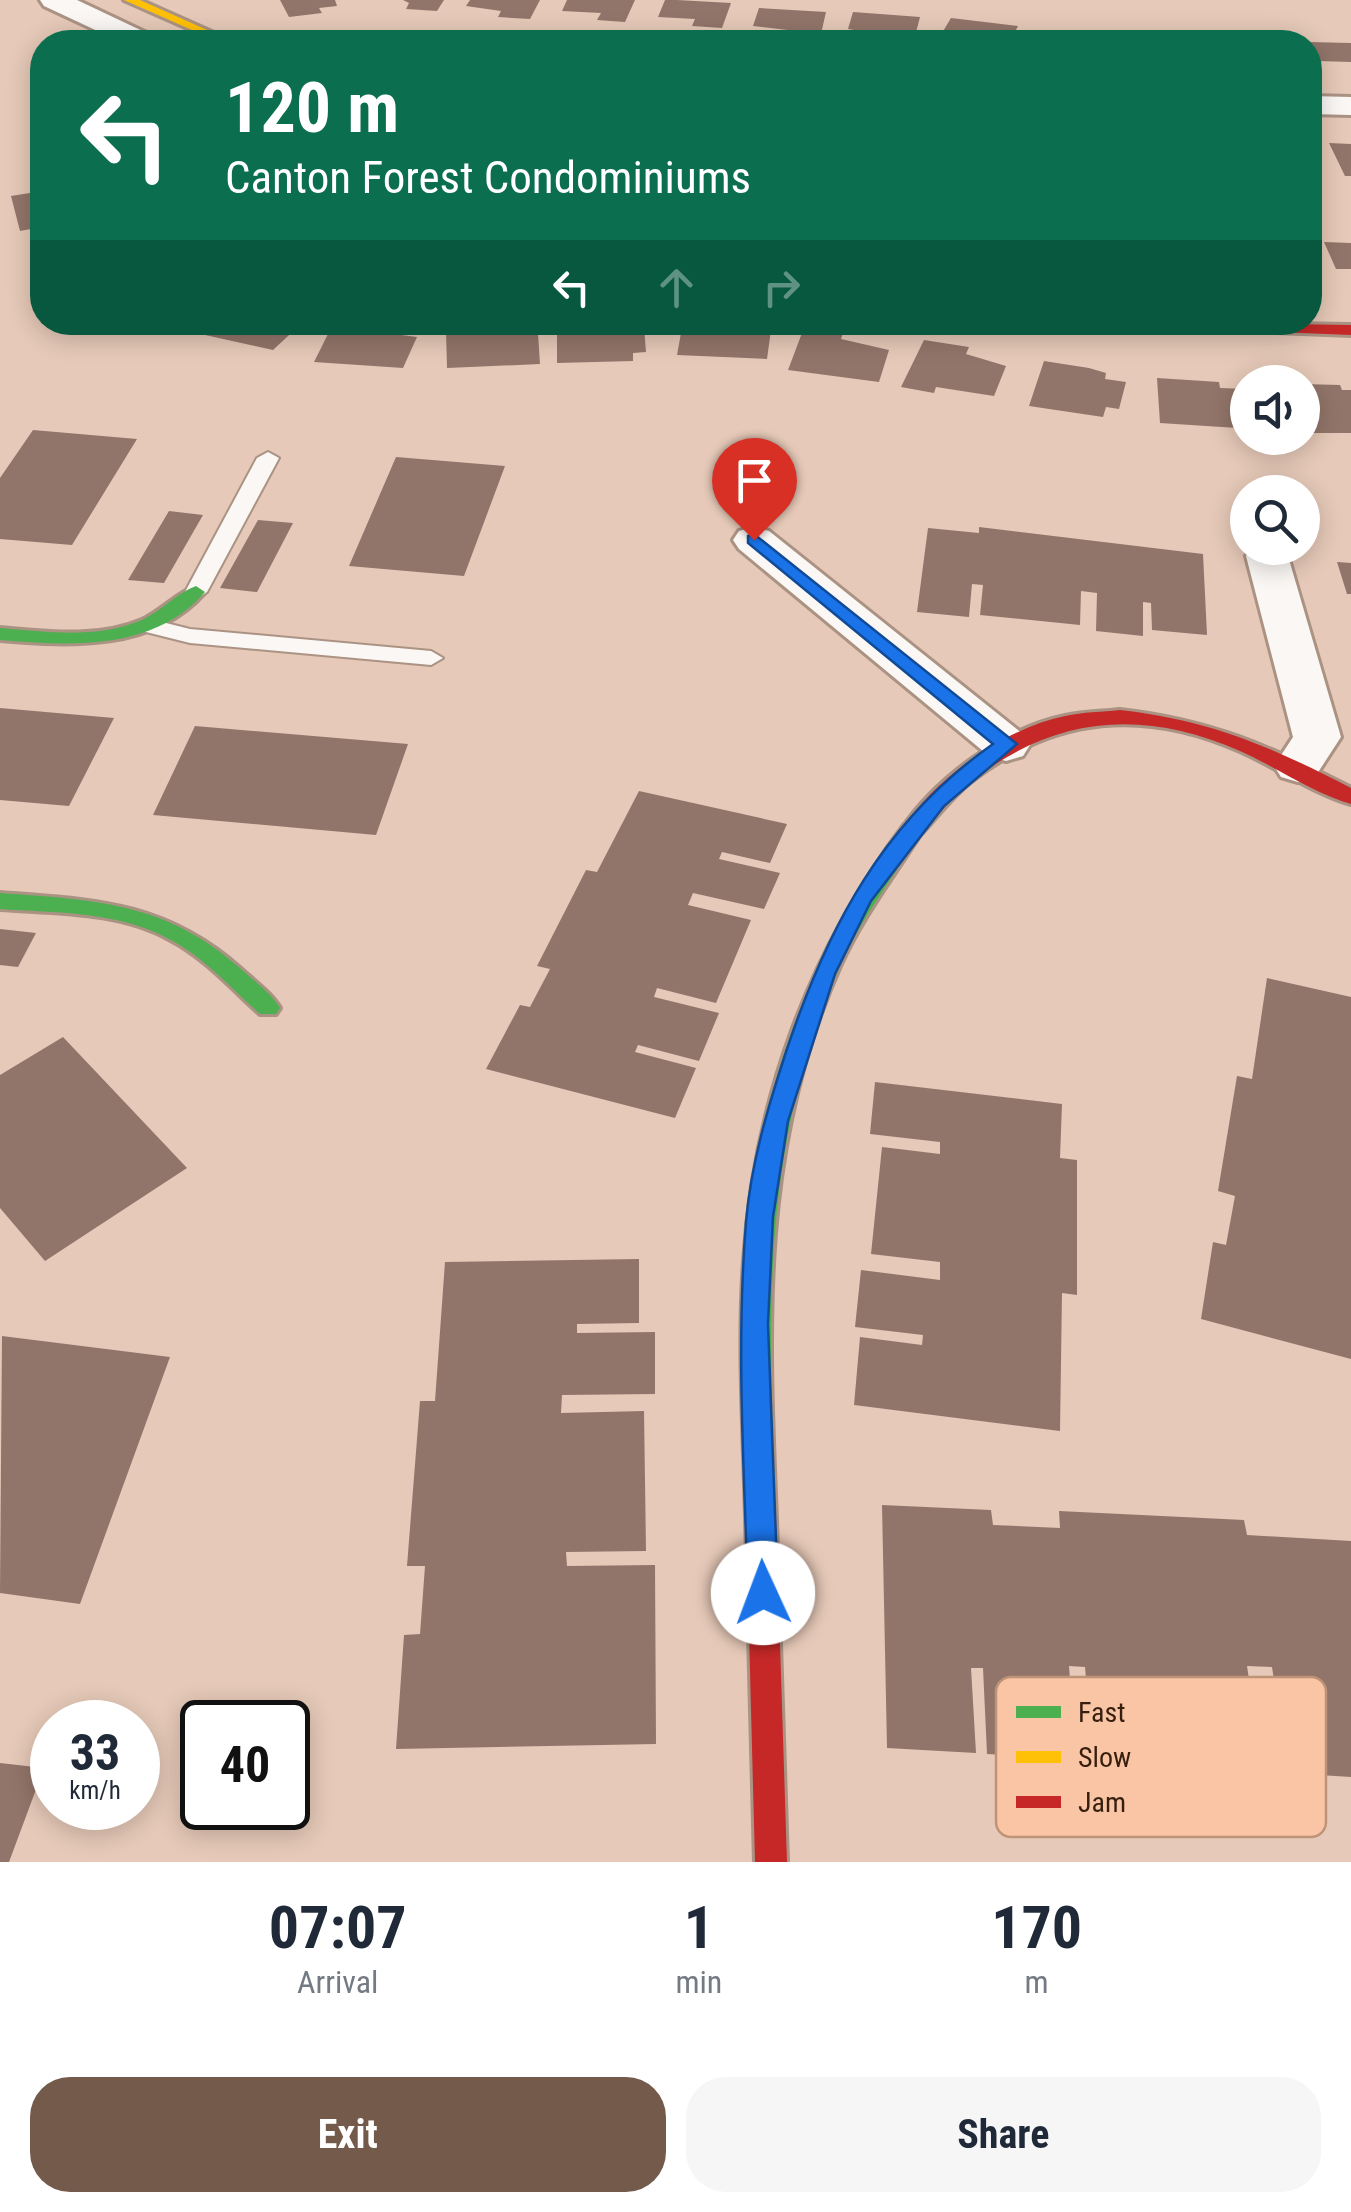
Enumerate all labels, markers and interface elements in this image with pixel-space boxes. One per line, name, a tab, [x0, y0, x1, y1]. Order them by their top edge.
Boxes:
text: 120 m	[225, 67, 399, 149]
icon: left	[60, 70, 190, 200]
text: Canton Forest Condominiums	[225, 151, 751, 204]
icon: left	[544, 260, 599, 315]
icon: ahead	[649, 260, 704, 315]
icon: right	[754, 260, 809, 315]
map controls	[1230, 365, 1320, 565]
button: sound	[1230, 365, 1320, 455]
pin	[712, 438, 797, 541]
icon: arrive	[727, 453, 782, 508]
button: search	[1230, 475, 1320, 565]
position arrow	[711, 1541, 815, 1645]
legend	[996, 1677, 1326, 1837]
text: Fast	[1078, 1696, 1125, 1729]
speed limit sign: 40	[180, 1700, 310, 1830]
text: 33	[70, 1724, 120, 1782]
text: Slow	[1078, 1741, 1131, 1774]
text: km/h	[69, 1776, 121, 1805]
text: Jam	[1078, 1786, 1126, 1819]
text: 07:07	[269, 1892, 407, 1963]
text: 1	[684, 1892, 714, 1963]
text: 170	[991, 1892, 1082, 1963]
text: Arrival	[297, 1963, 378, 2001]
text: min	[675, 1963, 722, 2001]
text: m	[1025, 1963, 1049, 2001]
button: Exit	[30, 2077, 666, 2192]
button: Share	[686, 2077, 1321, 2192]

